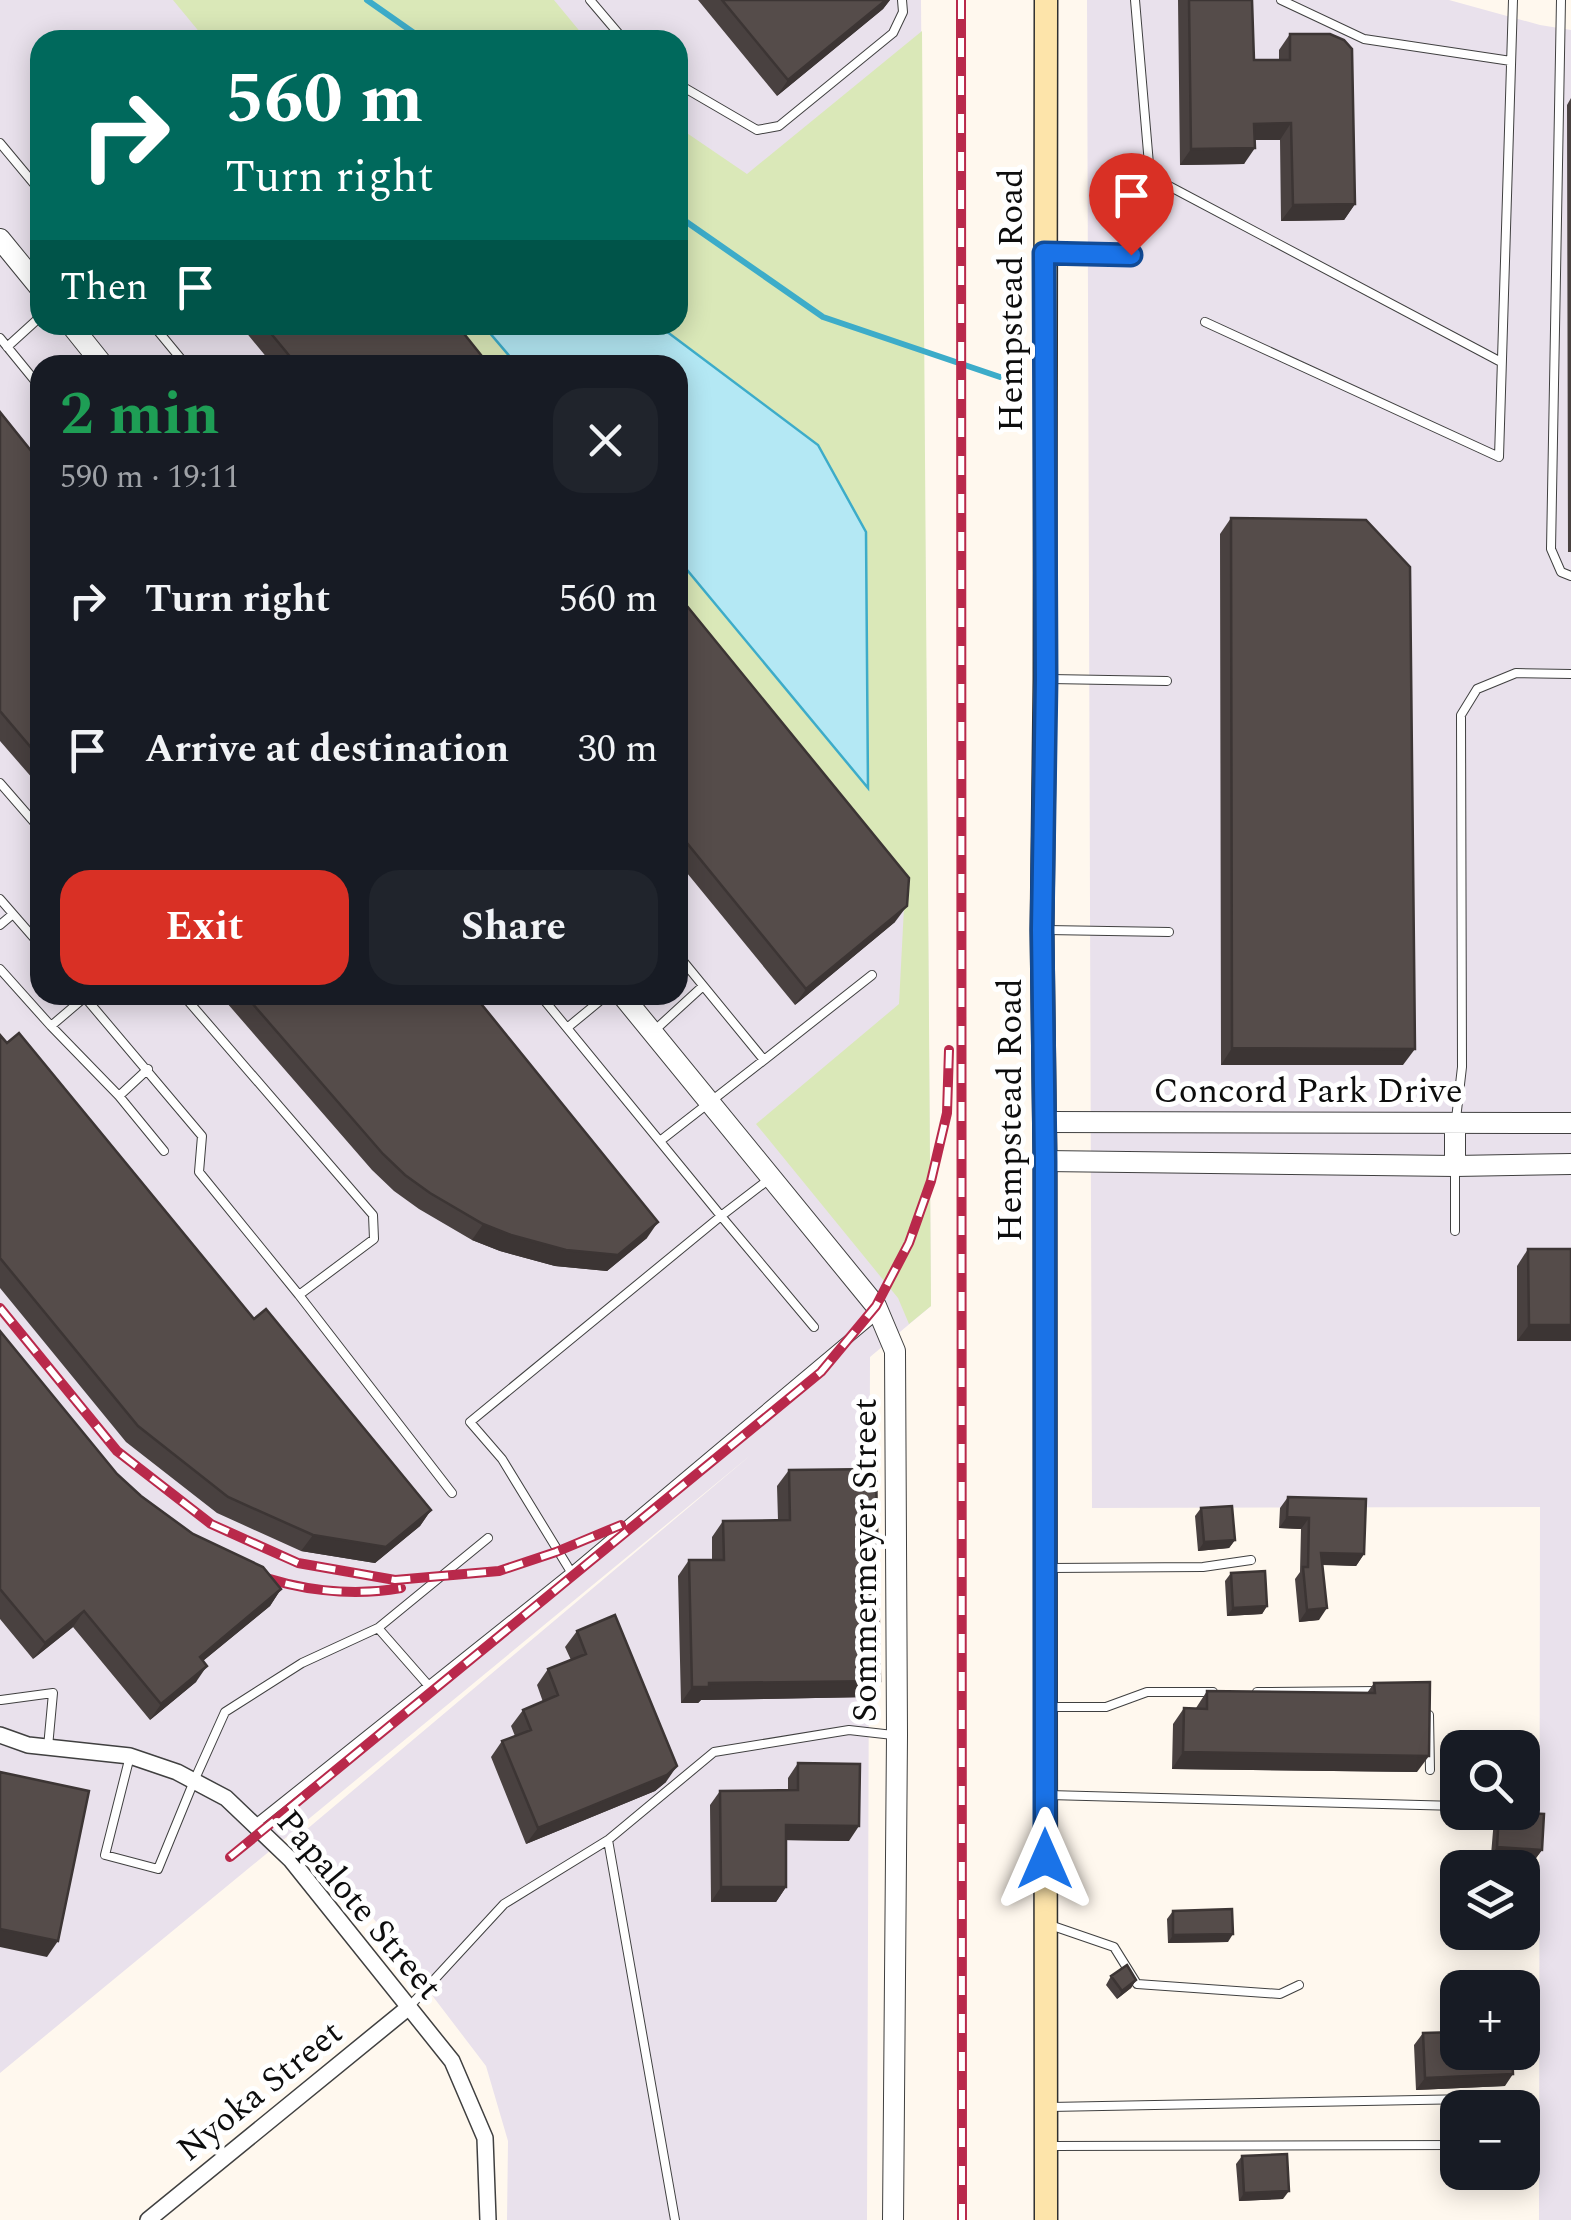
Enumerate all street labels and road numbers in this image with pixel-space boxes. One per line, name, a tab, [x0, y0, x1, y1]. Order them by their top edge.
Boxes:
street label: Hempstead Road	[985, 168, 1038, 432]
street label: Hempstead Road	[984, 978, 1037, 1242]
street label: Concord Park Drive	[1153, 1065, 1463, 1118]
street label: Sommermeyer Street	[839, 1398, 892, 1722]
street label: Papalote Street	[263, 1798, 455, 2012]
street label: Nyoka Street	[165, 2008, 354, 2175]

